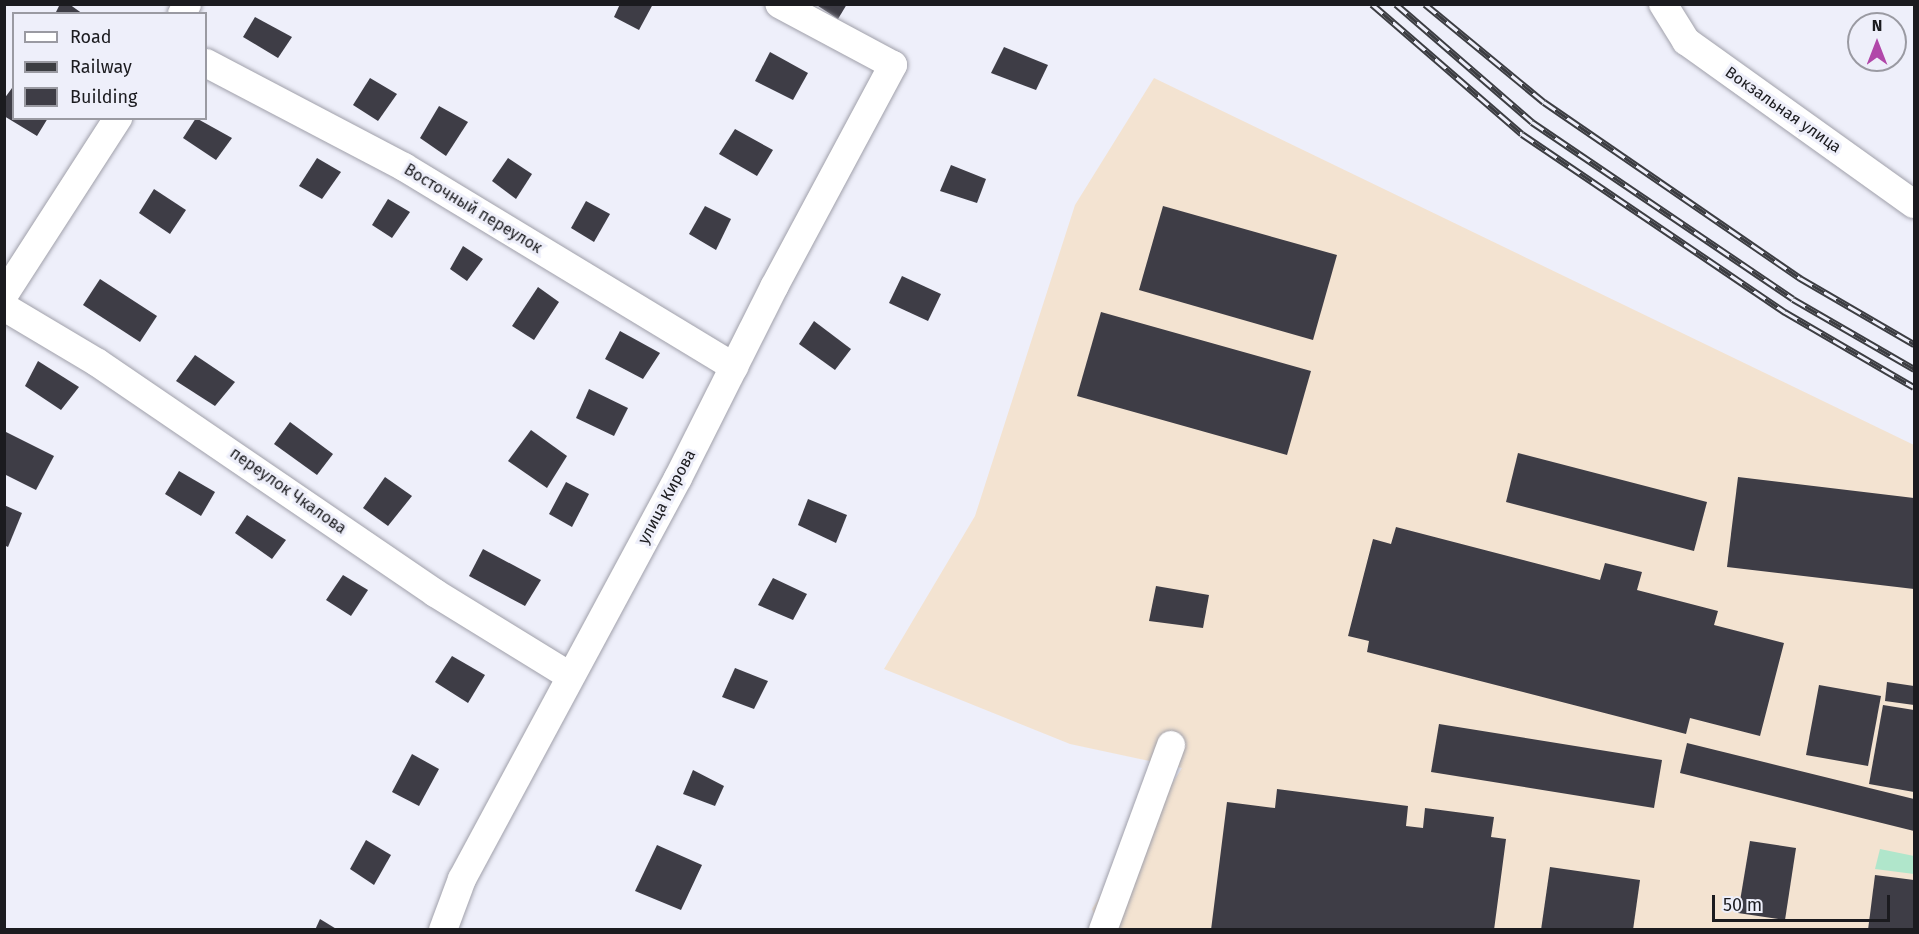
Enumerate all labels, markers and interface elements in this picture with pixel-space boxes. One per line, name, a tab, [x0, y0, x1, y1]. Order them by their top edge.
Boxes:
legend	[12, 12, 207, 120]
north arrow	[1847, 12, 1907, 72]
text: N	[1872, 16, 1882, 35]
text: Road	[70, 26, 112, 48]
text: Railway	[70, 56, 132, 78]
street label: Вокзальная улица	[1721, 63, 1845, 157]
text: Building	[70, 86, 137, 108]
street label: Восточный переулок	[400, 160, 546, 258]
street label: переулок Чкалова	[226, 444, 350, 538]
street label: улица Кирова	[634, 446, 700, 548]
scale bar	[1715, 883, 1894, 921]
text: 50 m	[1723, 894, 1762, 916]

